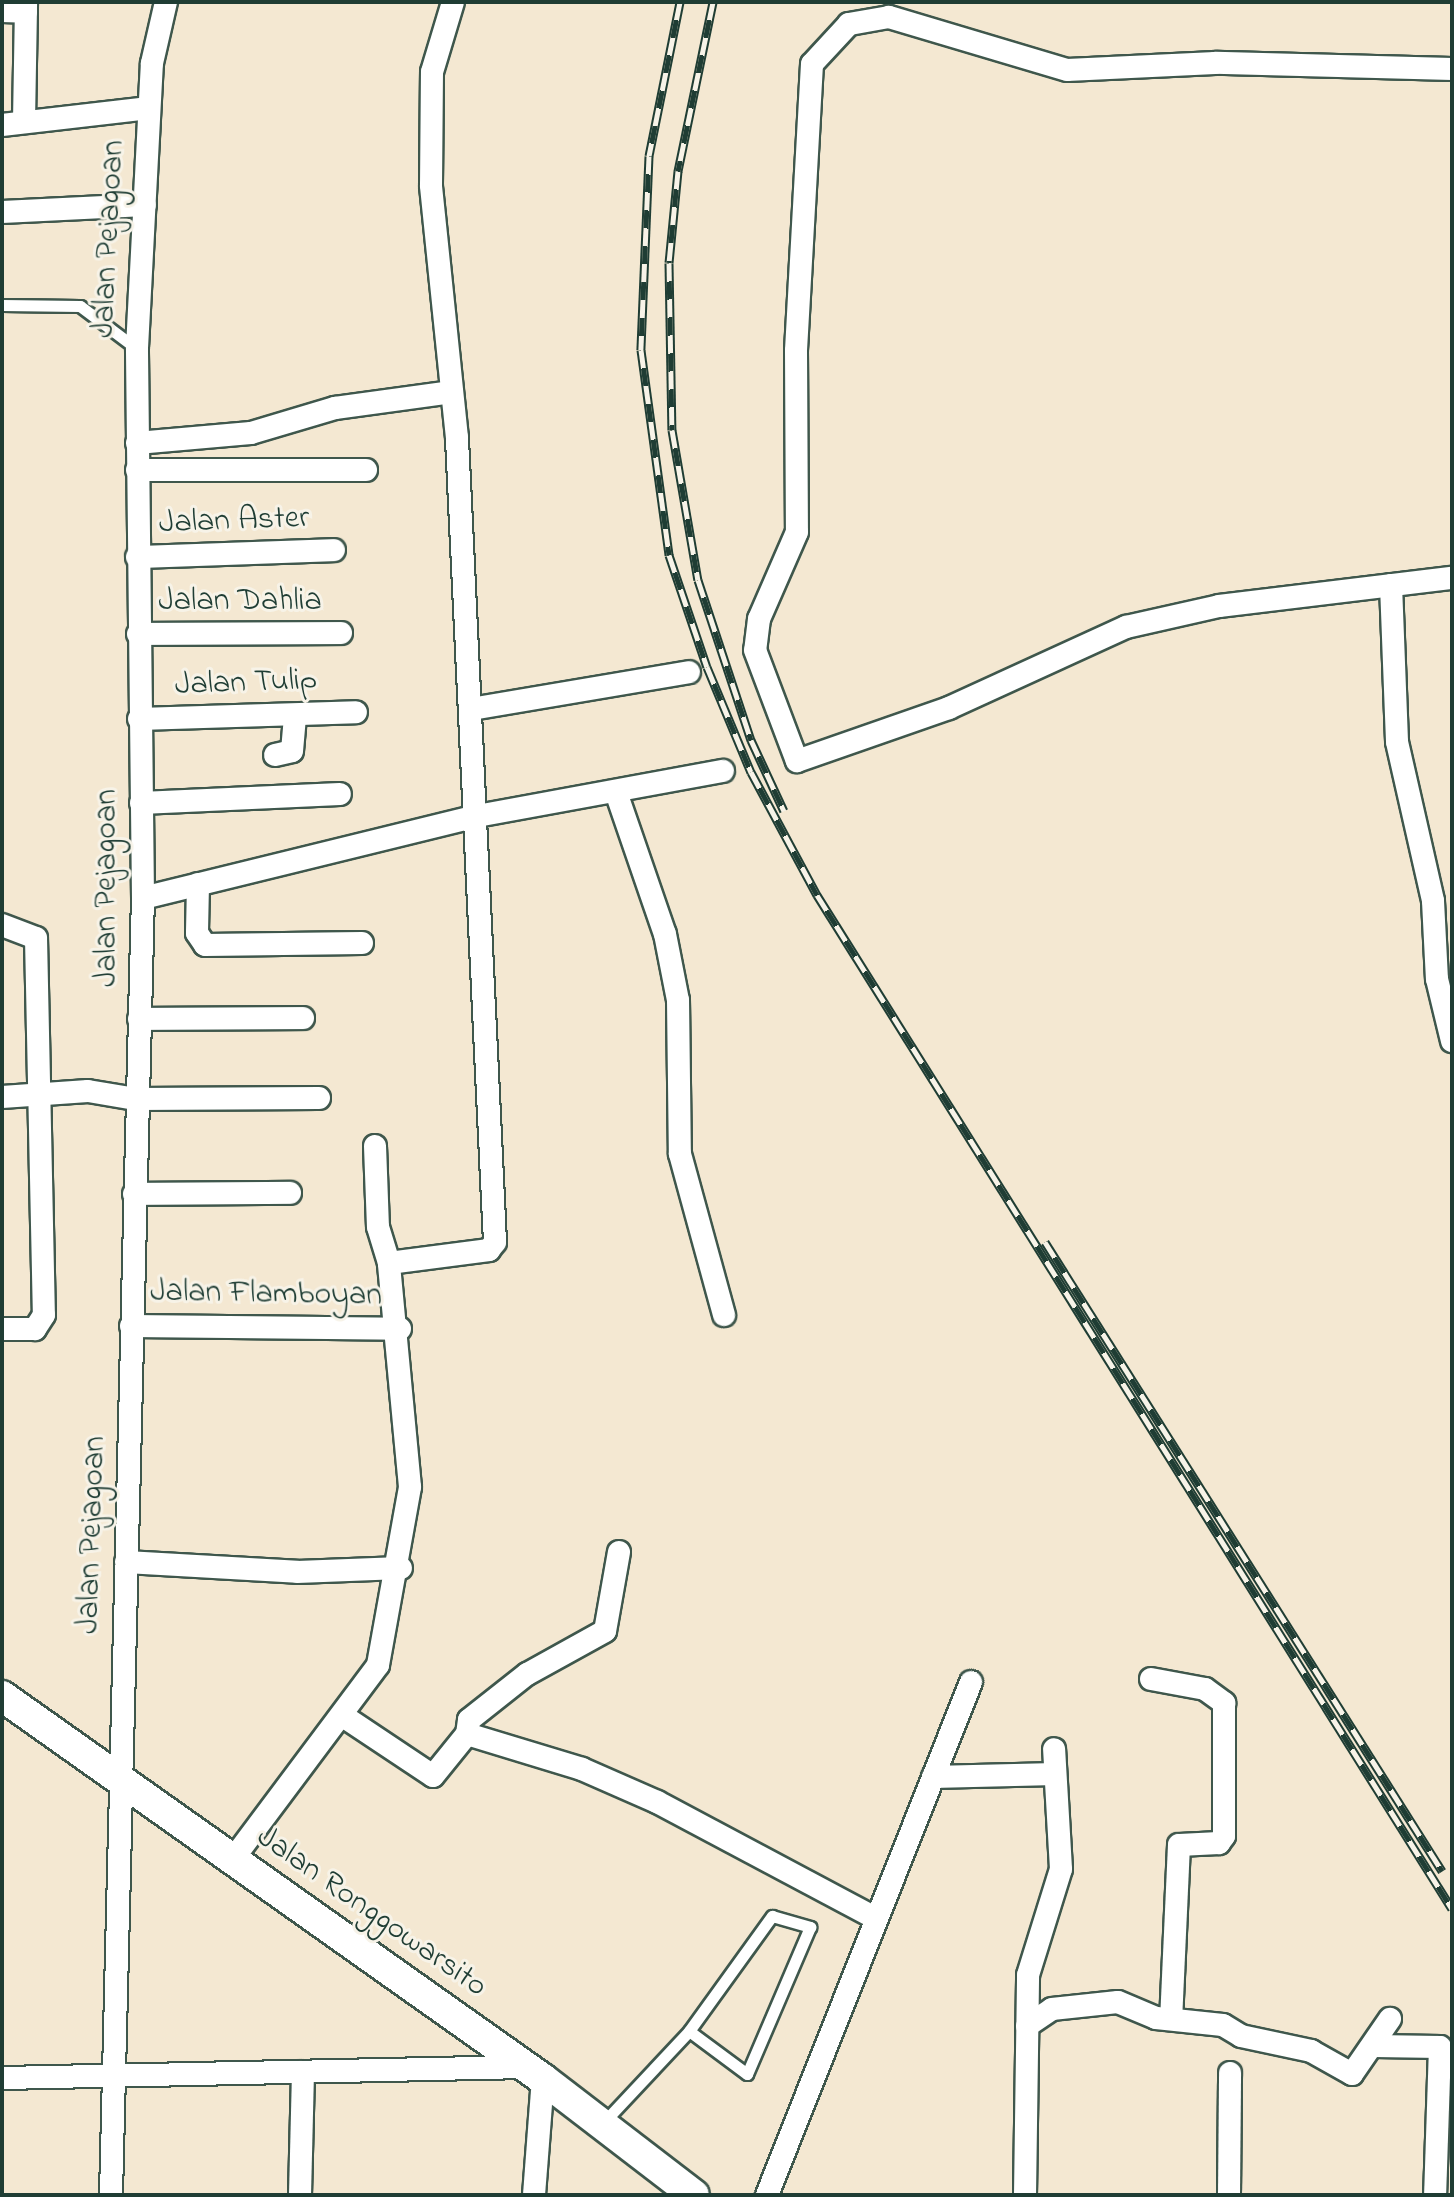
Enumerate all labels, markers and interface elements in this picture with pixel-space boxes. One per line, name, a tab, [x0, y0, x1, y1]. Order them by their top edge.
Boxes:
street label: Jalan Pejagoan	[86, 139, 134, 339]
street label: Jalan Aster	[158, 500, 310, 544]
street label: Jalan Dahlia	[158, 583, 322, 621]
street label: Jalan Tulip	[174, 662, 318, 706]
street label: Jalan Pejagoan	[89, 789, 127, 987]
street label: Jalan Flamboyan	[150, 1274, 382, 1316]
street label: Jalan Pejagoan	[70, 1435, 116, 1635]
street label: Jalan Ronggowarsito	[248, 1819, 494, 2007]

